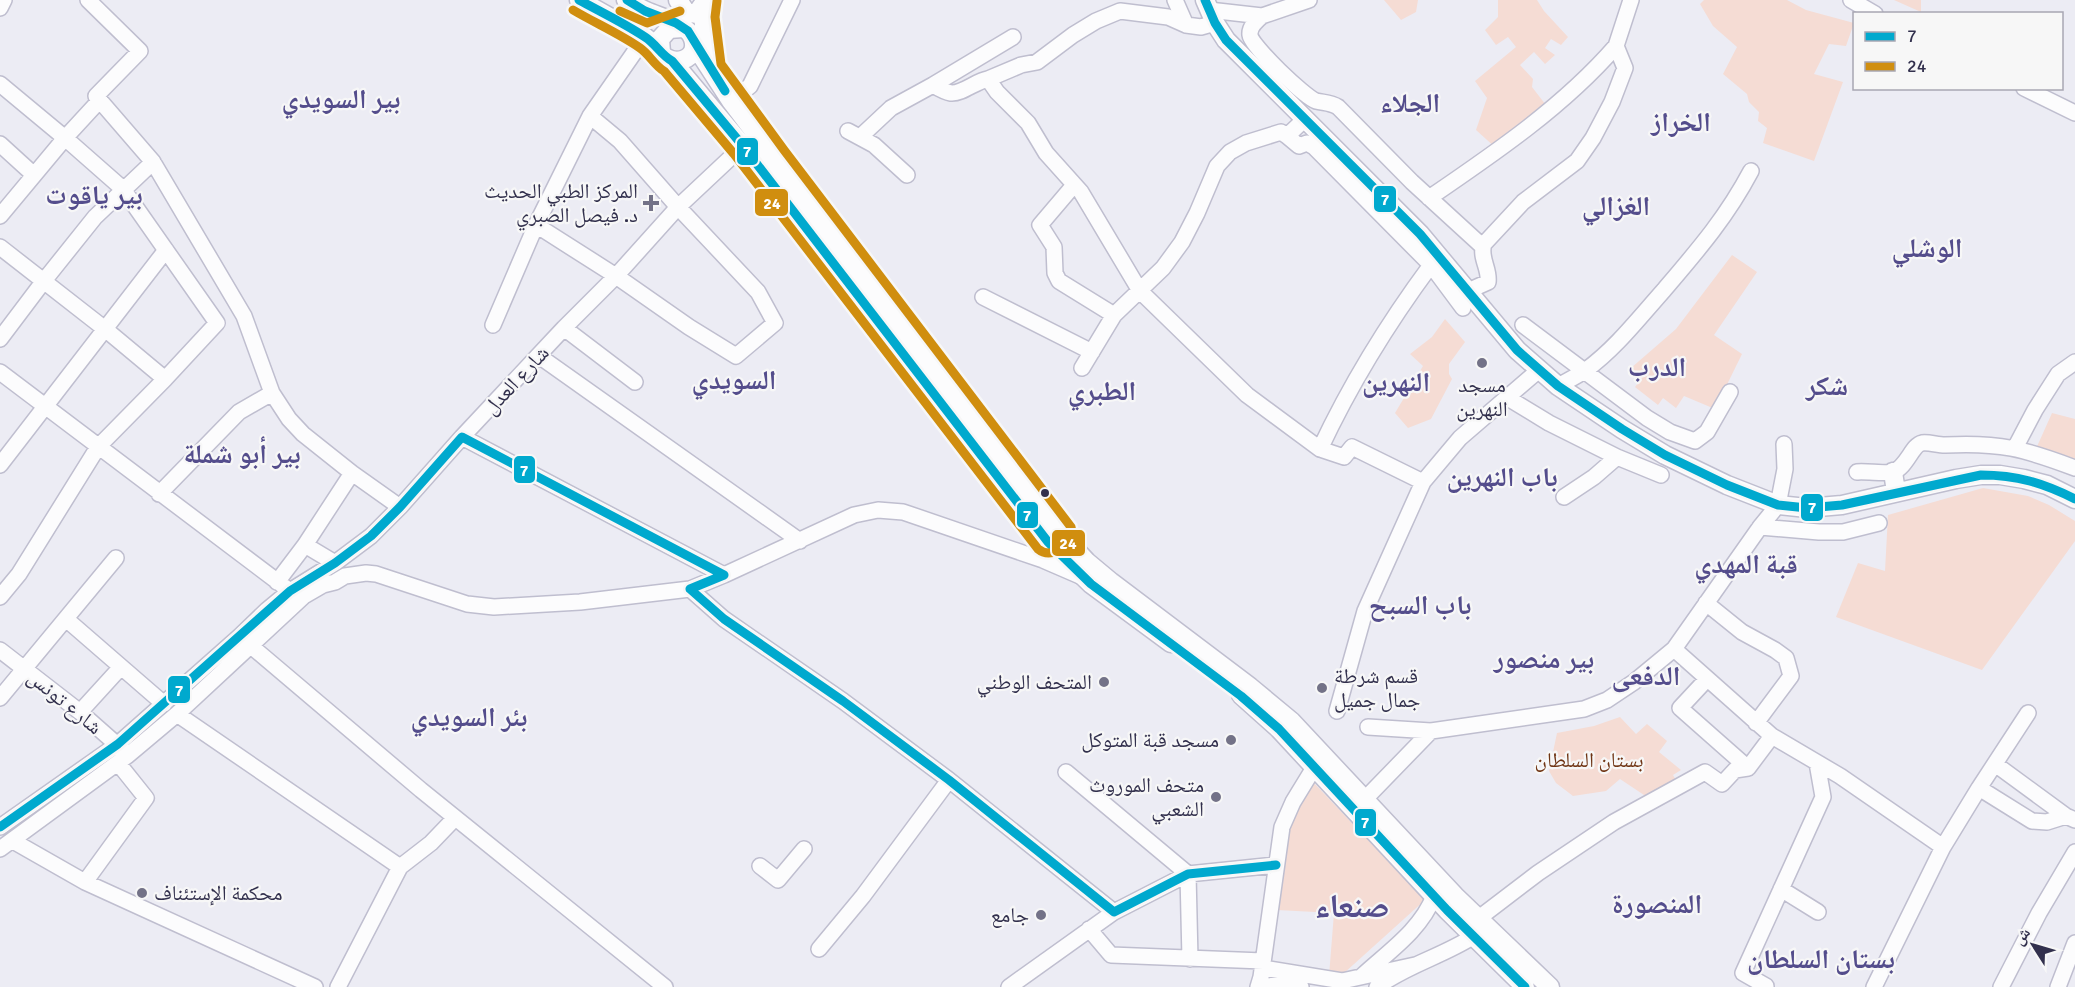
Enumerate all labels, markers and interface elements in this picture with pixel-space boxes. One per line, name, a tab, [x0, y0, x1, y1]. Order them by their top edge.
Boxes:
legend	[1853, 12, 2063, 90]
text: 7	[1907, 25, 1917, 47]
text: 24	[1907, 55, 1927, 77]
district label: بير السويدي	[282, 83, 400, 119]
district label: الجلاء	[1380, 87, 1440, 120]
district label: الخراز	[1650, 106, 1711, 139]
line badge: 7	[736, 137, 759, 166]
text: 7	[743, 142, 752, 162]
place label: المركز الطبي الحديث د. فيصل الصبري	[484, 178, 638, 231]
district label: بير ياقوت	[45, 179, 143, 212]
line badge: 7	[1373, 185, 1397, 213]
line badge: 24	[754, 188, 789, 217]
text: 7	[1381, 190, 1390, 210]
district label: الغزالي	[1582, 190, 1650, 226]
marker: المركز الطبي الحديث د. فيصل الصبري	[642, 194, 660, 212]
text: 24	[763, 194, 781, 214]
district label: الوشلي	[1892, 232, 1962, 268]
street label: شارع العدل	[477, 340, 555, 420]
district label: الدرب	[1628, 351, 1686, 384]
marker: مسجد النهرين	[1475, 356, 1489, 370]
district label: السويدي	[691, 364, 777, 400]
district label: النهرين	[1362, 366, 1430, 399]
district label: شكر	[1805, 370, 1848, 403]
place label: مسجد النهرين	[1456, 372, 1508, 422]
district label: الطبري	[1068, 375, 1136, 411]
district label: بير أبو شملة	[183, 436, 301, 471]
line badge: 7	[513, 455, 536, 484]
text: 7	[520, 461, 529, 481]
district label: باب النهرين	[1446, 461, 1558, 494]
unlabelled marker	[1039, 487, 1051, 499]
line badge: 7	[1800, 493, 1824, 522]
text: 7	[1808, 498, 1817, 518]
line badge: 7	[1016, 501, 1039, 529]
text: 7	[1023, 506, 1032, 526]
line badge: 24	[1051, 529, 1086, 557]
text: 24	[1059, 534, 1077, 554]
district label: قبة المهدي	[1694, 548, 1798, 584]
district label: باب السبح	[1369, 589, 1471, 623]
district label: بير منصور	[1493, 643, 1594, 676]
district label: الدفعى	[1612, 660, 1680, 693]
place label: قسم شرطة جمال جميل	[1334, 663, 1420, 713]
street label: شارع تونس	[22, 664, 108, 740]
place label: المتحف الوطني	[977, 669, 1092, 698]
line badge: 7	[167, 675, 191, 704]
marker: المتحف الوطني	[1097, 675, 1111, 689]
text: 7	[175, 681, 184, 701]
marker: قسم شرطة جمال جميل	[1315, 681, 1329, 695]
district label: بئر السويدي	[411, 701, 527, 737]
place label: مسجد قبة المتوكل	[1081, 727, 1219, 753]
marker: مسجد قبة المتوكل	[1224, 733, 1238, 747]
park label: بستان السلطان	[1535, 747, 1643, 773]
place label: متحف الموروث الشعبي	[1089, 772, 1204, 825]
marker: متحف الموروث الشعبي	[1209, 790, 1223, 804]
line badge: 7	[1354, 808, 1377, 837]
text: 7	[1361, 813, 1370, 833]
place label: محكمة الإستئناف	[154, 880, 283, 906]
marker: محكمة الإستئناف	[135, 886, 149, 900]
district label: صنعاء	[1314, 886, 1390, 927]
district label: المنصورة	[1612, 888, 1702, 921]
place label: جامع	[991, 902, 1029, 928]
marker: جامع	[1034, 908, 1048, 922]
north arrow	[2003, 915, 2063, 975]
text: ش	[2009, 924, 2035, 949]
district label: بستان السلطان	[1747, 943, 1895, 976]

